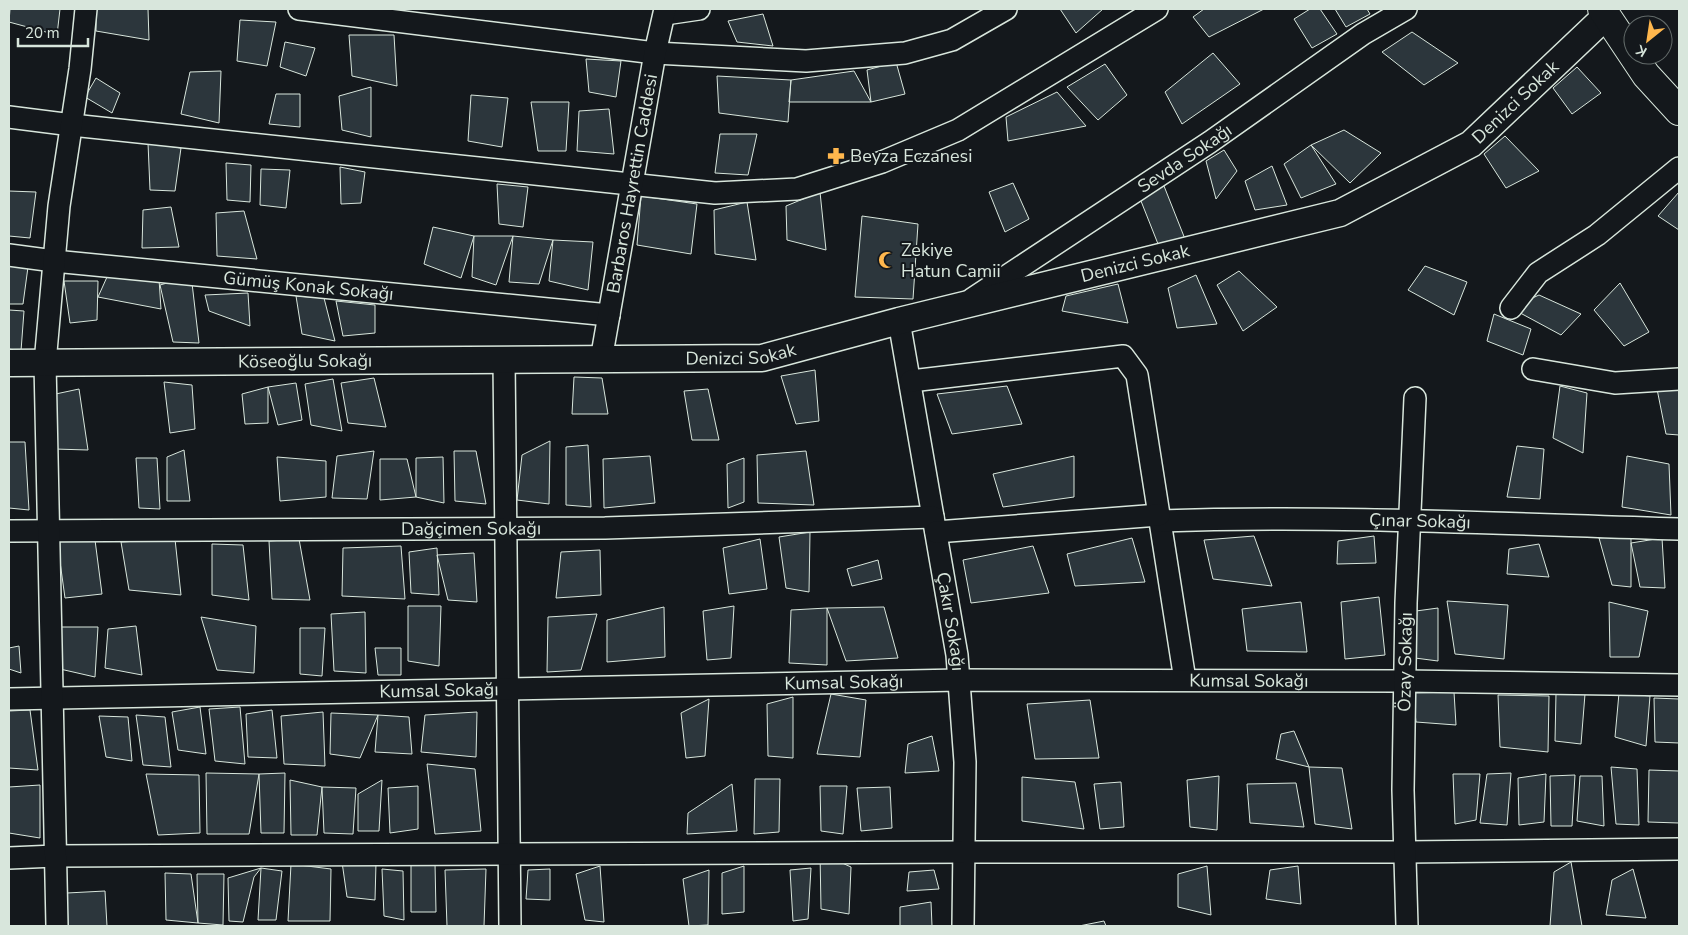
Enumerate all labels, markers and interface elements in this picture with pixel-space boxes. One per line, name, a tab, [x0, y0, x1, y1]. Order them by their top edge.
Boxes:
scale bar	[18, 15, 88, 47]
north arrow	[1623, 15, 1673, 65]
text: 20 m	[25, 23, 60, 43]
text: K	[1632, 40, 1651, 61]
street label: Denizci Sokak	[1467, 54, 1565, 149]
street label: Barbaros Hayrettin Caddesi	[601, 72, 663, 295]
street label: Sevda Sokağı	[1133, 118, 1237, 199]
place label: Beyza Eczanesi	[850, 144, 972, 168]
pharmacy icon: Beyza Eczanesi	[826, 146, 846, 166]
place label: Zekiye Hatun Camii	[901, 238, 1001, 283]
street label: Denizci Sokak	[1078, 238, 1193, 288]
mosque icon: Zekiye Hatun Camii	[877, 250, 897, 270]
street label: Gümüş Konak Sokağı	[222, 266, 395, 306]
street label: Denizci Sokak	[685, 337, 800, 371]
street label: Köseoğlu Sokağı	[238, 349, 372, 373]
street label: Çınar Sokağı	[1369, 508, 1471, 534]
street label: Dağçimen Sokağı	[401, 516, 541, 541]
street label: Çakır Sokağı	[931, 570, 970, 672]
street label: Özay Sokağı	[1392, 612, 1418, 712]
street label: Kumsal Sokağı	[784, 669, 904, 695]
street label: Kumsal Sokağı	[1189, 669, 1308, 693]
street label: Kumsal Sokağı	[379, 677, 499, 704]

